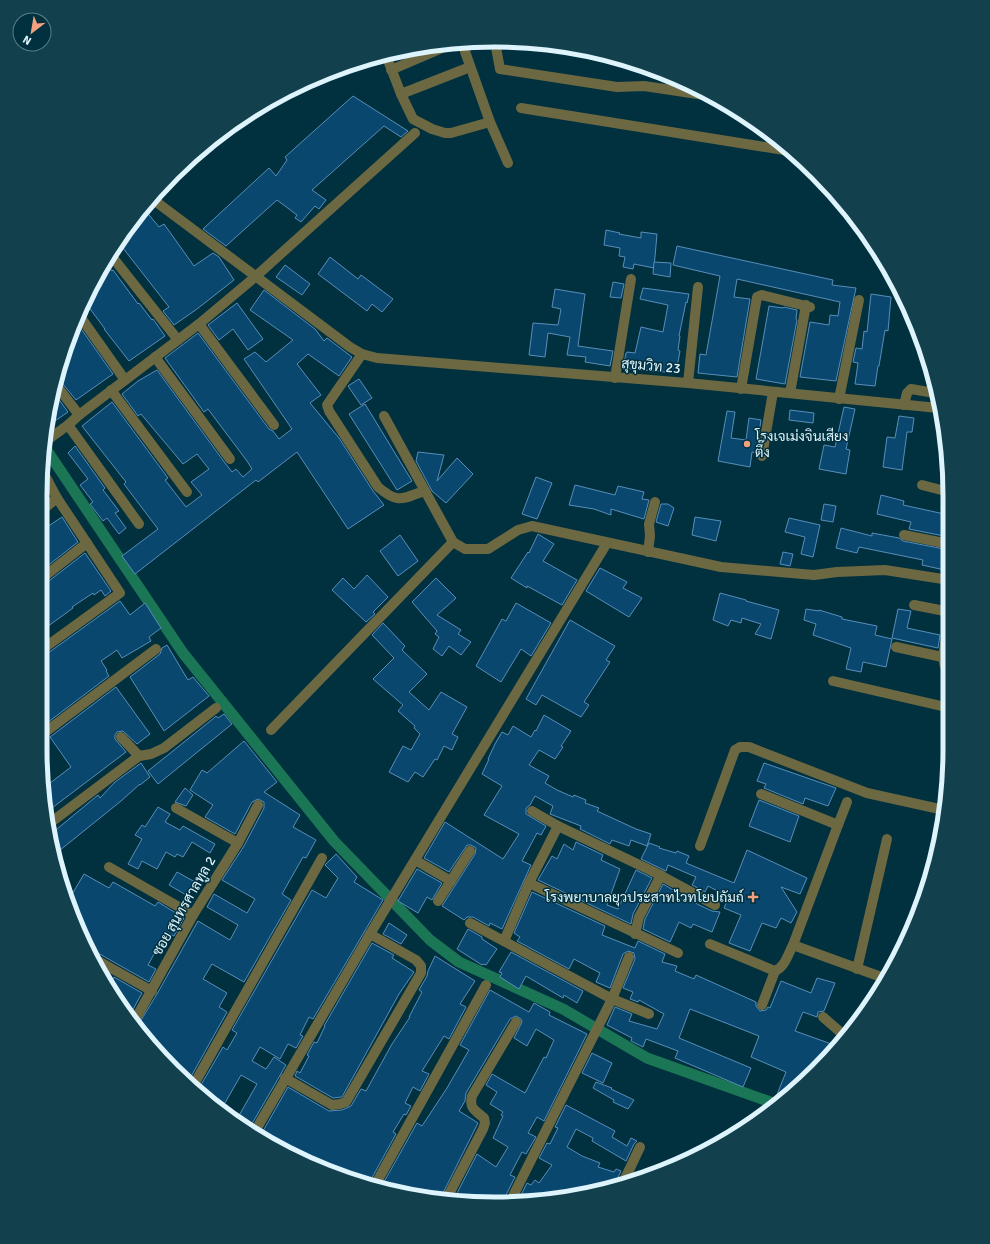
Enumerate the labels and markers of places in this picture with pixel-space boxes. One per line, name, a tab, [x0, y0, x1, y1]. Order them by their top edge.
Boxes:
place label: โรงเจเม่งจินเสียง ตึ๊ง	[754, 427, 848, 461]
marker: โรงเจเม่งจินเสียง ตึ๊ง	[742, 439, 752, 449]
place label: โรงพยาบาลยุวประสาทไวทโยปถัมถ์	[544, 888, 744, 907]
marker: โรงพยาบาลยุวประสาทไวทโยปถัมถ์	[747, 891, 759, 903]

